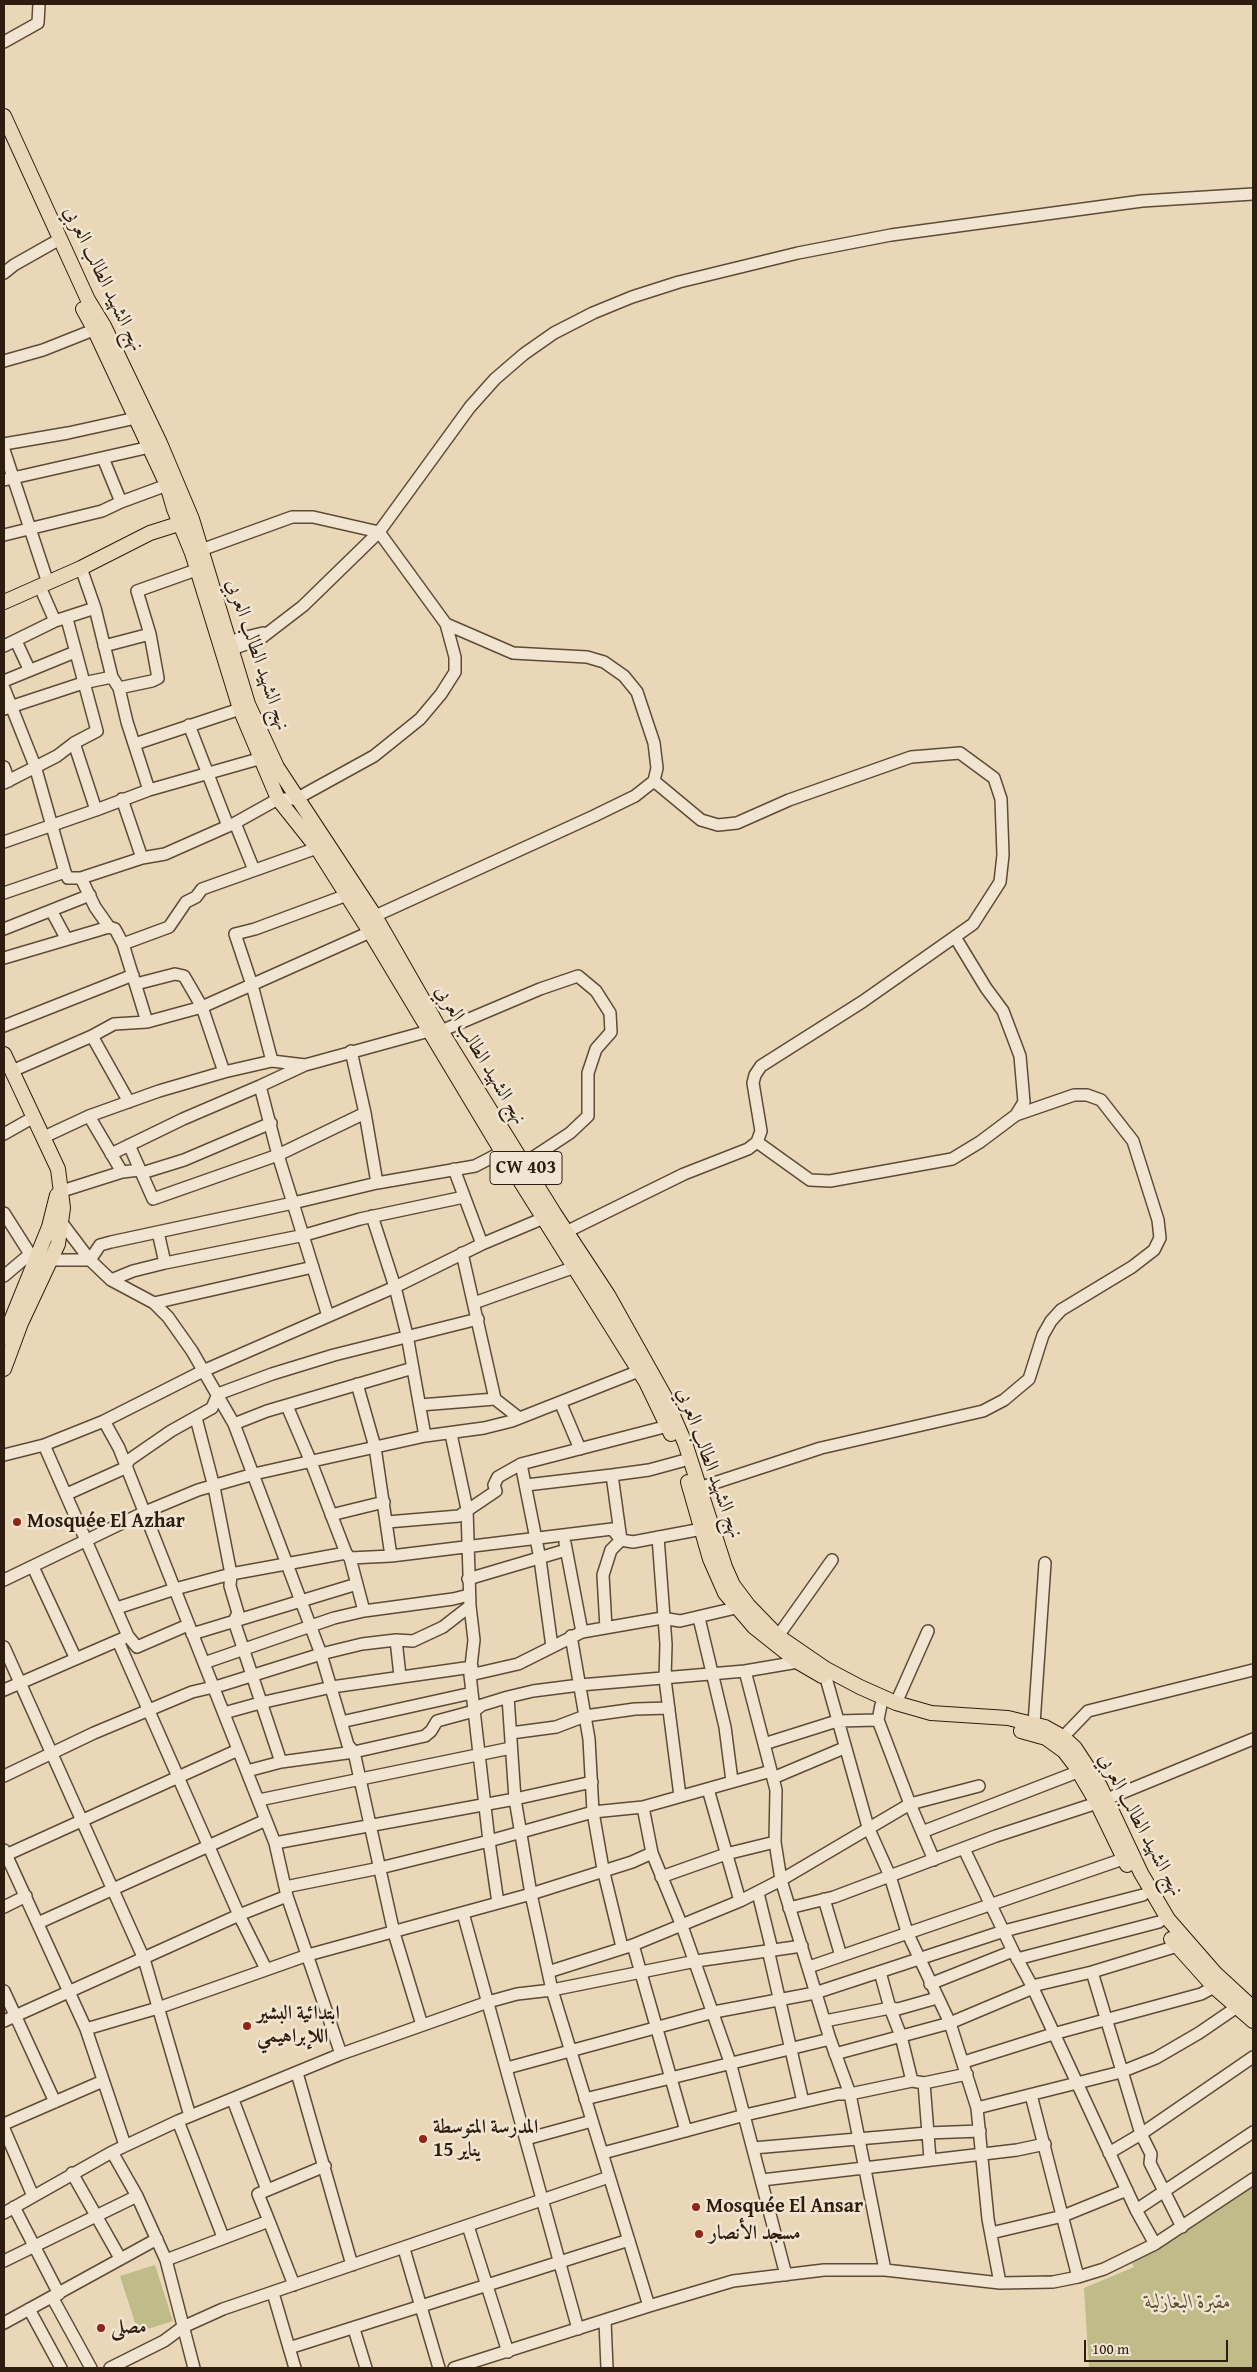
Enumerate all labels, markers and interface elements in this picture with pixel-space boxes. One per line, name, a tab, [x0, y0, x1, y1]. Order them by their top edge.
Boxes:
street label: نهج الشهيد الطالب العربي	[57, 203, 149, 355]
street label: نهج الشهيد الطالب العربي	[220, 576, 294, 734]
street label: نهج الشهيد الطالب العربي	[429, 981, 531, 1129]
road number: CW 403	[490, 1152, 562, 1184]
street label: نهج الشهيد الطالب العربي	[671, 1384, 747, 1542]
place label: Mosquée El Azhar	[27, 1510, 185, 1534]
marker: Mosquée El Azhar	[11, 1516, 23, 1528]
street label: نهج الشهيد الطالب العربي	[1092, 1749, 1188, 1901]
place label: ابتدائية البشير اللإبراهيمي	[257, 2002, 340, 2049]
marker: ابتدائية البشير اللإبراهيمي	[241, 2020, 253, 2032]
place label: المدرسة المتوسطة 15 يناير	[433, 2116, 538, 2163]
marker: المدرسة المتوسطة 15 يناير	[417, 2133, 429, 2145]
place label: Mosquée El Ansar	[706, 2195, 863, 2219]
marker: Mosquée El Ansar	[690, 2201, 702, 2213]
place label: مسجد الأنصار	[709, 2222, 801, 2246]
marker: مسجد الأنصار	[693, 2228, 705, 2240]
park label: مقبرة البغازلية	[1145, 2291, 1231, 2315]
place label: مصلى	[111, 2316, 146, 2340]
marker: مصلى	[95, 2322, 107, 2334]
scale bar	[1087, 2330, 1231, 2362]
text: 100 m	[1092, 2338, 1129, 2359]

